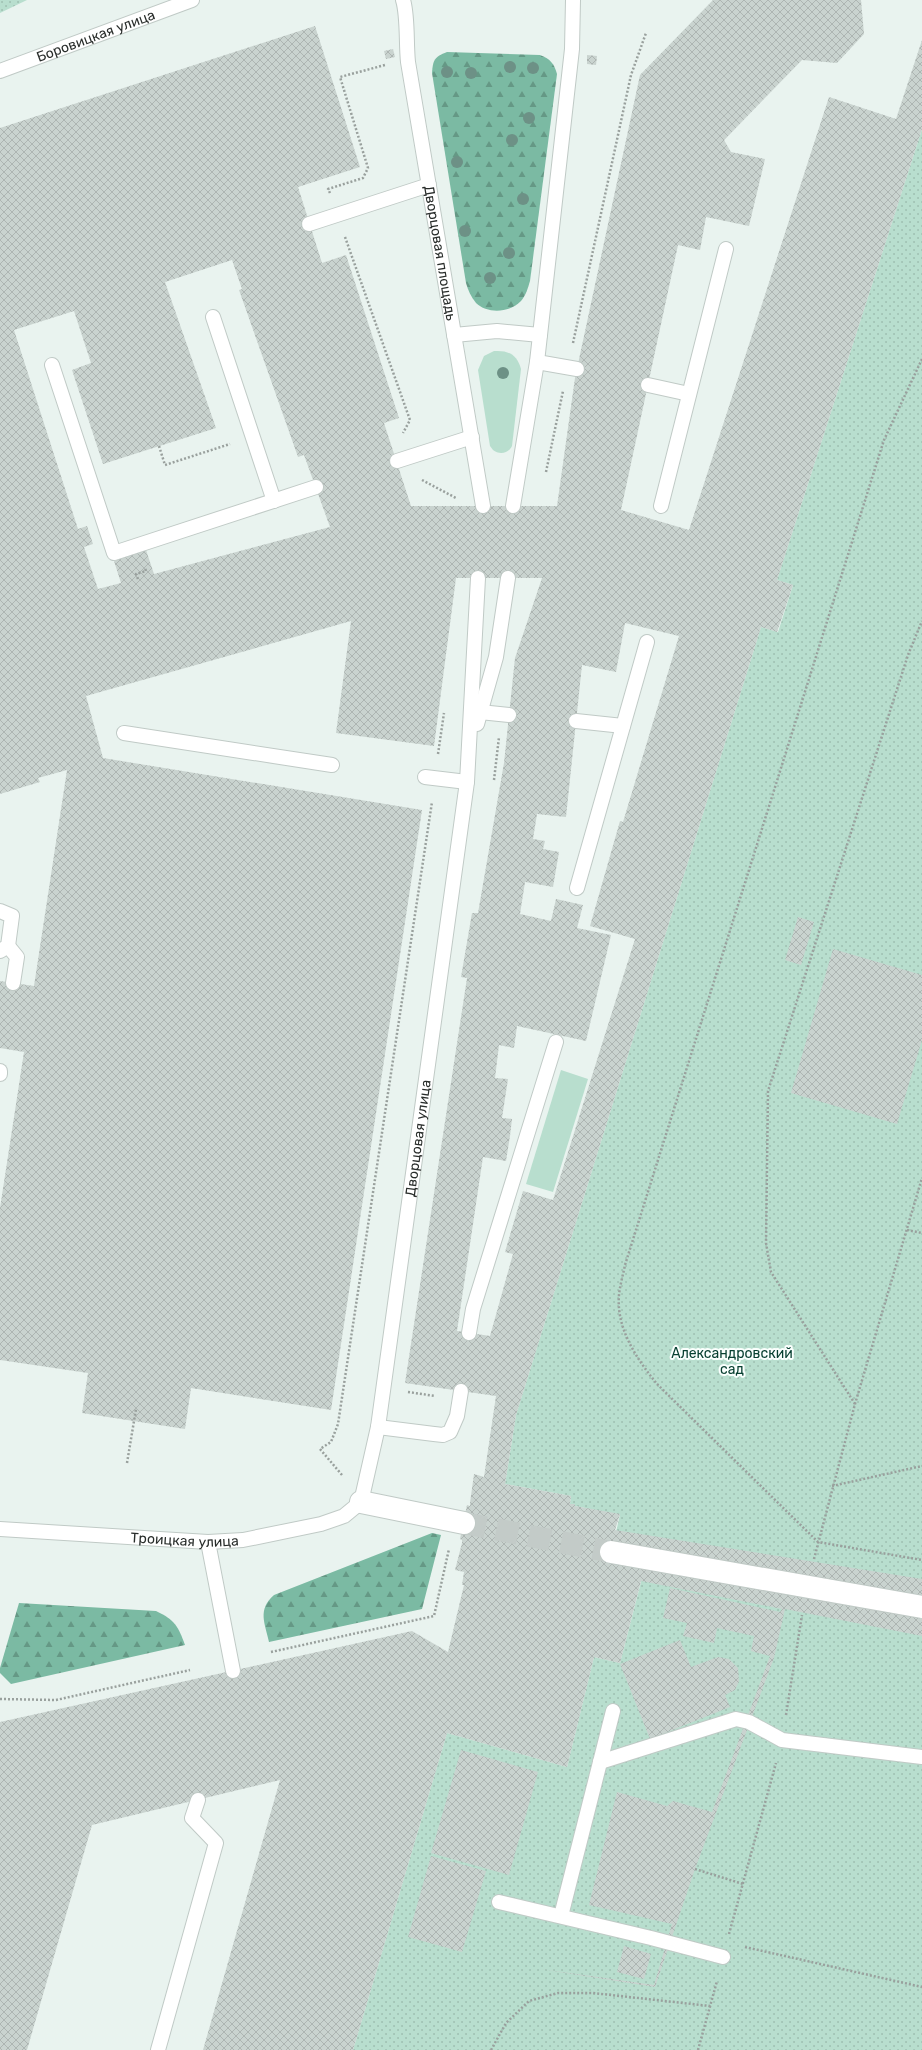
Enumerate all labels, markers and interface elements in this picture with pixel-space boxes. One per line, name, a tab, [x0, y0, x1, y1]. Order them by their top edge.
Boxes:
street label: Боровицкая улица	[34, 6, 157, 65]
street label: Дворцовая площадь	[421, 184, 460, 322]
street label: Дворцовая улица	[401, 1079, 434, 1198]
park label: Александровский сад	[671, 1345, 793, 1378]
street label: Троицкая улица	[130, 1529, 239, 1551]

